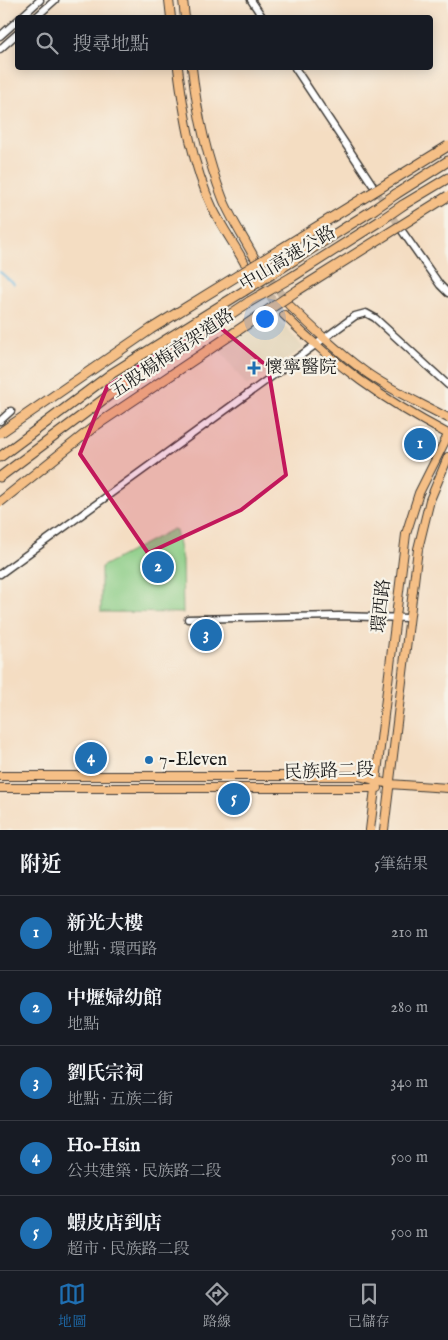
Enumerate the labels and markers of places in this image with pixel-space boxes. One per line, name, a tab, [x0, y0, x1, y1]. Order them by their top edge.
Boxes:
place label: 懷寧醫院	[265, 357, 337, 380]
marker: 懷寧醫院	[247, 361, 261, 375]
pin: 1	[404, 425, 436, 463]
pin: 2	[142, 548, 174, 586]
pin: 3	[190, 616, 222, 654]
pin: 4	[75, 739, 107, 777]
place label: 7-Eleven	[159, 749, 228, 772]
marker: 7-Eleven	[143, 754, 155, 766]
pin: 5	[218, 780, 250, 818]

